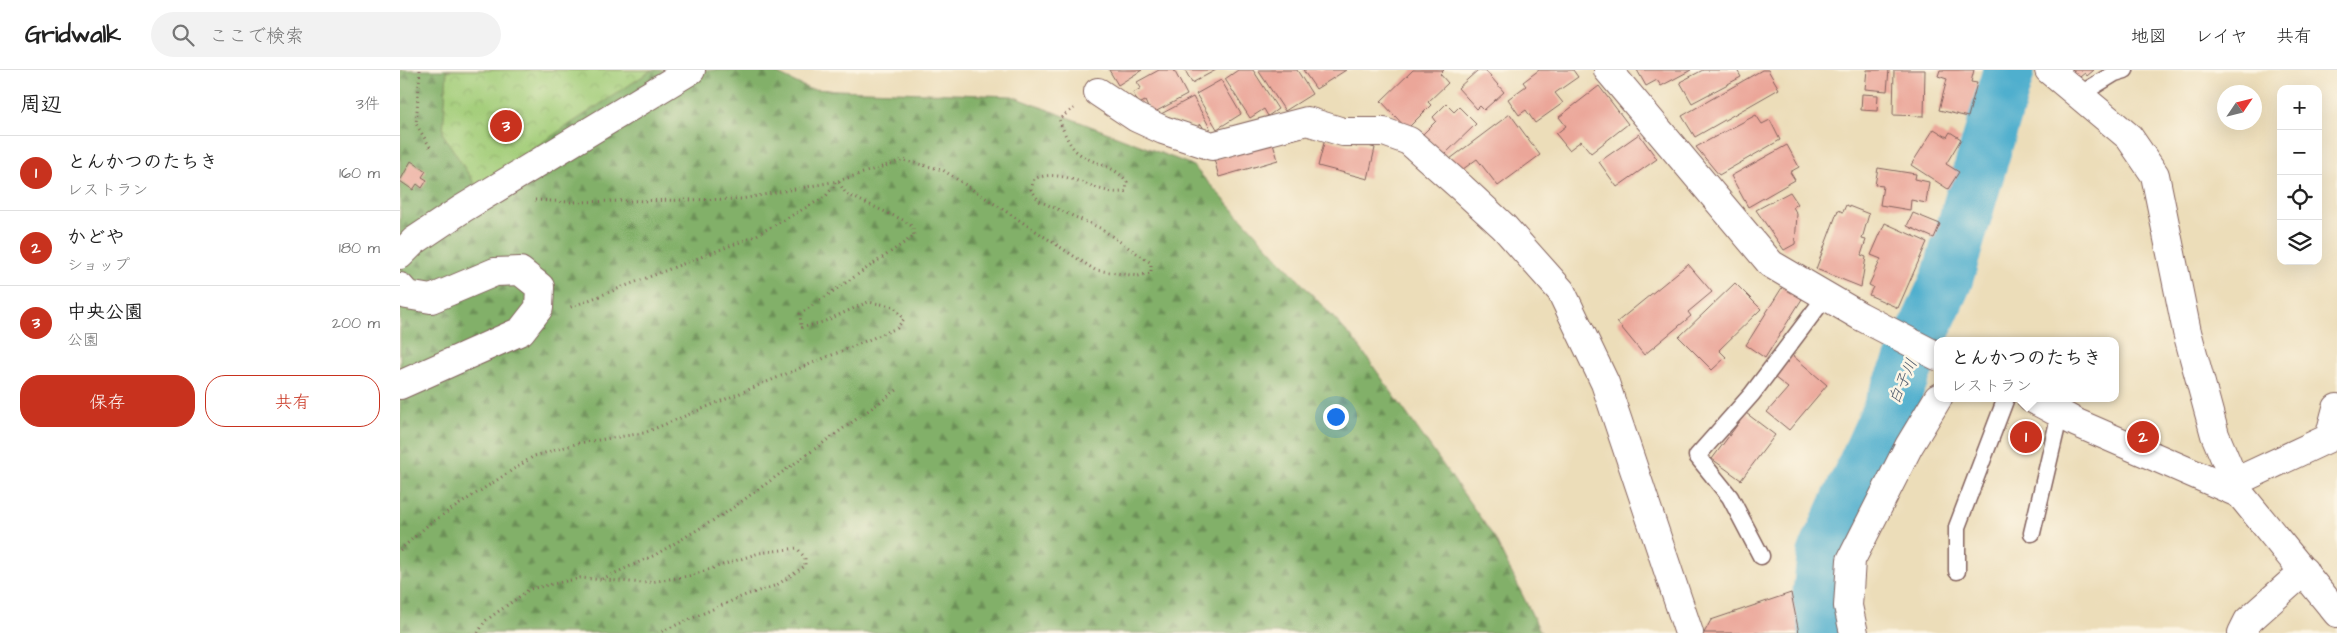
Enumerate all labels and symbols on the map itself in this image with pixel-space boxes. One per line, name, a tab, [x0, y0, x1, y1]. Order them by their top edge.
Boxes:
north arrow	[2217, 85, 2262, 130]
pin: 3	[490, 107, 522, 145]
water label: 白子川	[1883, 355, 1923, 408]
your location	[1323, 404, 1349, 430]
pin: 1	[2010, 418, 2042, 456]
pin: 2	[2127, 418, 2159, 456]

